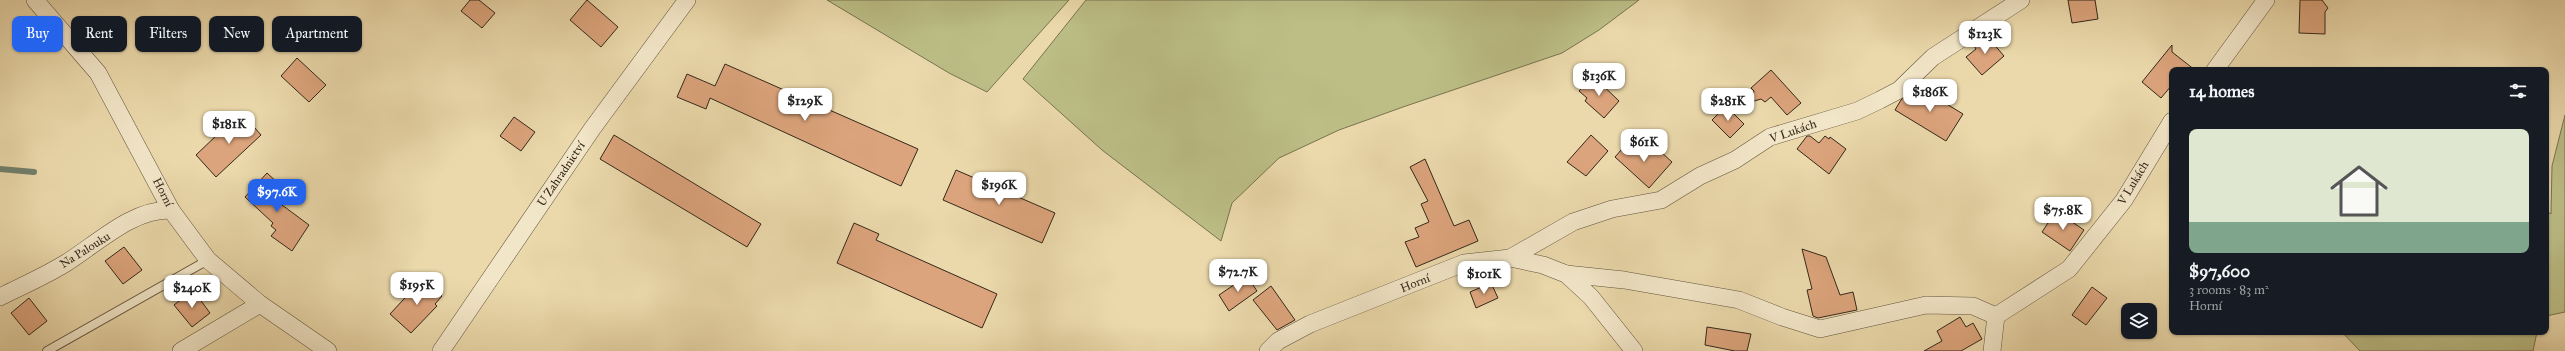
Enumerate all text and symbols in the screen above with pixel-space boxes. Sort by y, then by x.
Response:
chip: Buy [12,16,63,52]
chip: Rent [71,16,127,52]
chip: Filters [135,16,201,52]
chip: New [209,16,264,52]
chip: Apartment [272,16,362,52]
pin: $123K [1957,21,2013,55]
text: $123K [1968,26,2002,42]
pin: $136K [1571,63,1627,97]
text: $136K [1582,68,1616,84]
pin: $186K [1902,79,1958,113]
icon: filters [2507,80,2529,102]
text: 14 homes [2189,81,2254,102]
text: $186K [1912,84,1948,100]
pin: $129K [777,88,833,122]
pin: $281K [1700,88,1756,122]
text: $129K [787,93,823,109]
text: $281K [1710,93,1746,109]
pin: $181K [201,111,257,145]
text: $181K [212,116,246,132]
street label: V Lukách [1767,116,1819,146]
pin: $61K [1620,129,1668,163]
text: $61K [1630,134,1658,150]
street label: U Zahradnictví [534,138,588,209]
icon: home [2323,155,2395,227]
street label: V Lukách [2114,158,2152,208]
pin: $196K [971,172,1027,206]
street label: Horní [150,175,177,209]
text: $196K [981,177,1017,193]
pin: $97.6K [244,179,310,213]
text: $97.6K [257,184,297,200]
pin: $75.8K [2030,197,2096,231]
text: $75.8K [2043,202,2083,218]
street label: Na Palouku [57,229,113,271]
pin: $72.7K [1205,259,1271,293]
pin: $101K [1456,261,1512,295]
text: $97,600 [2189,261,2250,282]
text: $72.7K [1218,264,1258,280]
text: $101K [1467,266,1501,282]
street label: Horní [1398,271,1432,295]
pin: $195K [389,272,445,306]
pin: $240K [164,275,220,309]
text: $195K [399,277,435,293]
text: $240K [173,280,211,296]
text: 3 rooms · 83 m² [2189,282,2269,298]
text: Horní [2189,298,2222,314]
map controls [2121,303,2157,339]
button: layers [2121,303,2157,339]

